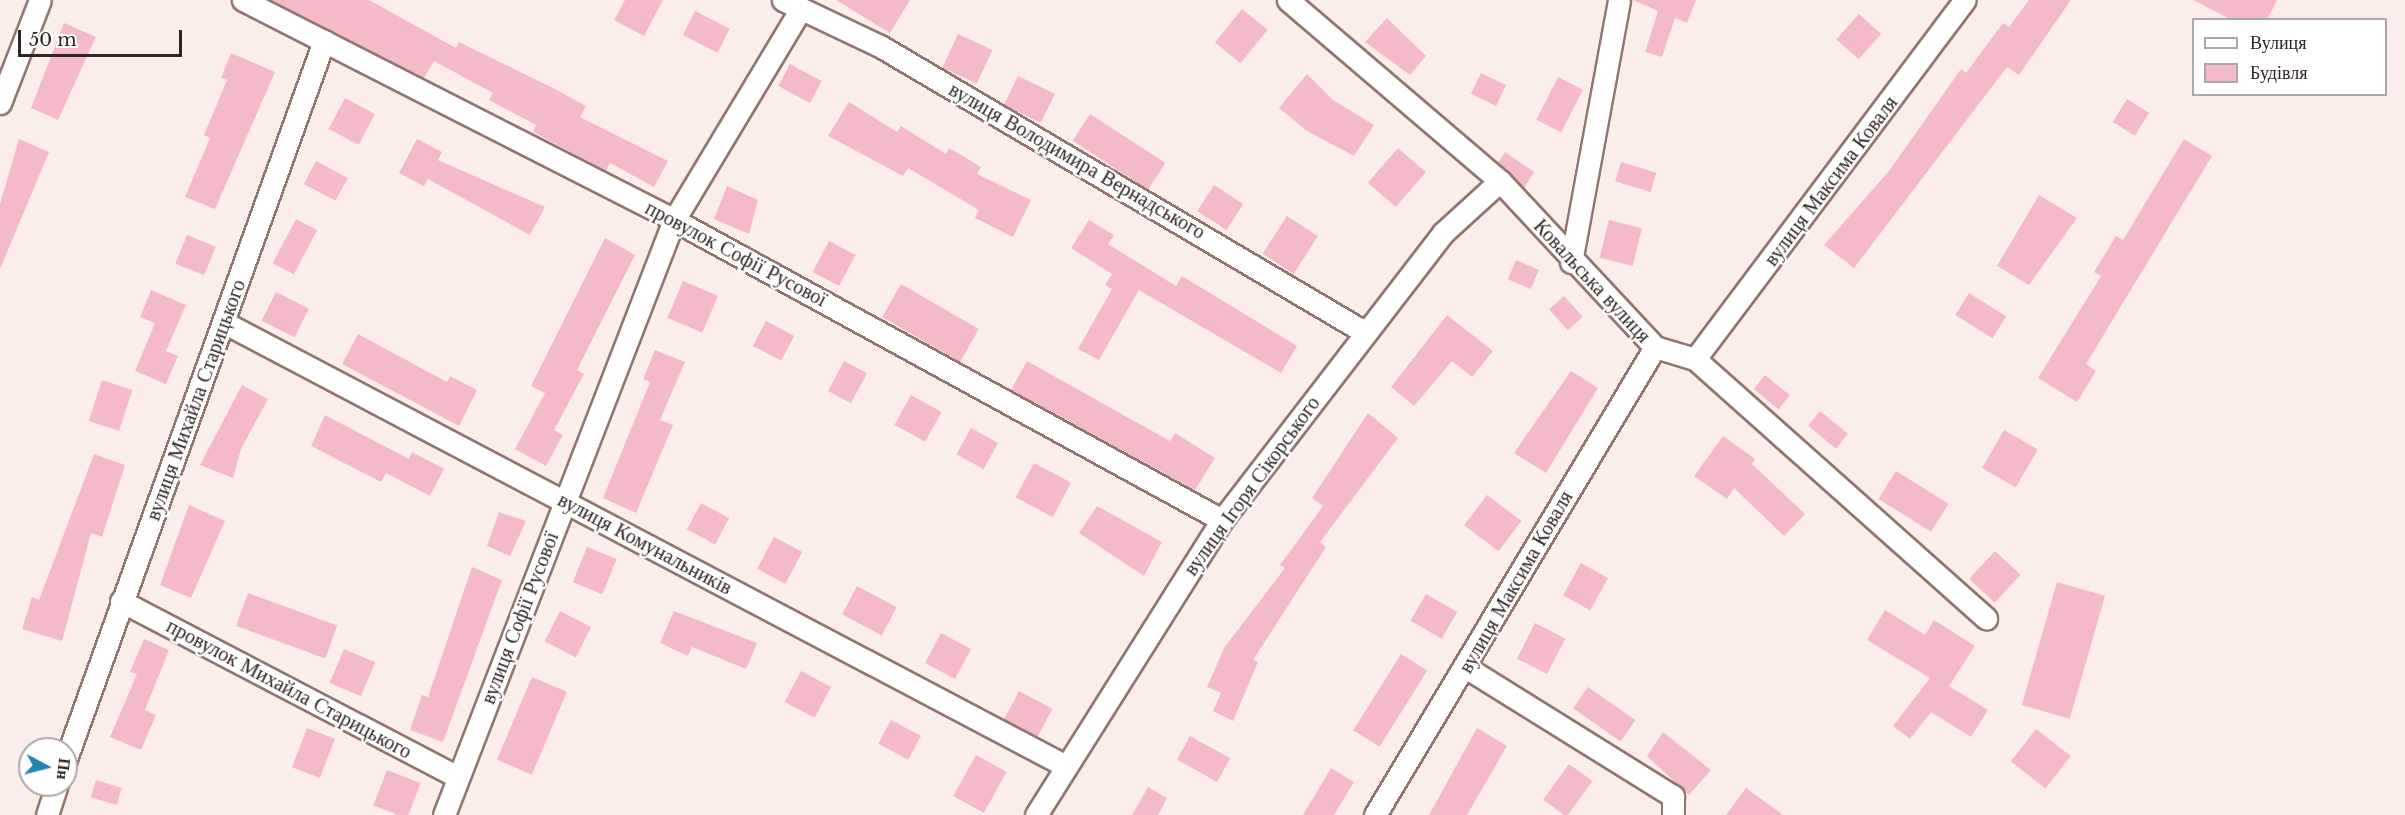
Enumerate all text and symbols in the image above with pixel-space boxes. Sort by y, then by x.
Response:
scale bar [21,18,184,56]
legend [2192,18,2387,96]
text: 50 m [29,29,77,51]
text: Вулиця [2250,32,2307,54]
text: Будівля [2250,62,2307,84]
street label: вулиця Володимира Вернадського [945,78,1209,244]
street label: вулиця Максима Коваля [1759,91,1903,271]
street label: провулок Софії Русової [641,196,831,312]
street label: Ковальська вулиця [1529,214,1655,348]
street label: вулиця Михайла Старицького [141,276,251,524]
street label: вулиця Ігоря Сікорського [1179,392,1325,580]
street label: вулиця Максима Коваля [1454,487,1578,677]
street label: вулиця Комунальників [554,488,736,600]
street label: вулиця Софії Русової [476,529,564,707]
street label: провулок Михайла Старицького [162,614,416,764]
north arrow [18,737,78,797]
text: Пн [53,757,75,781]

